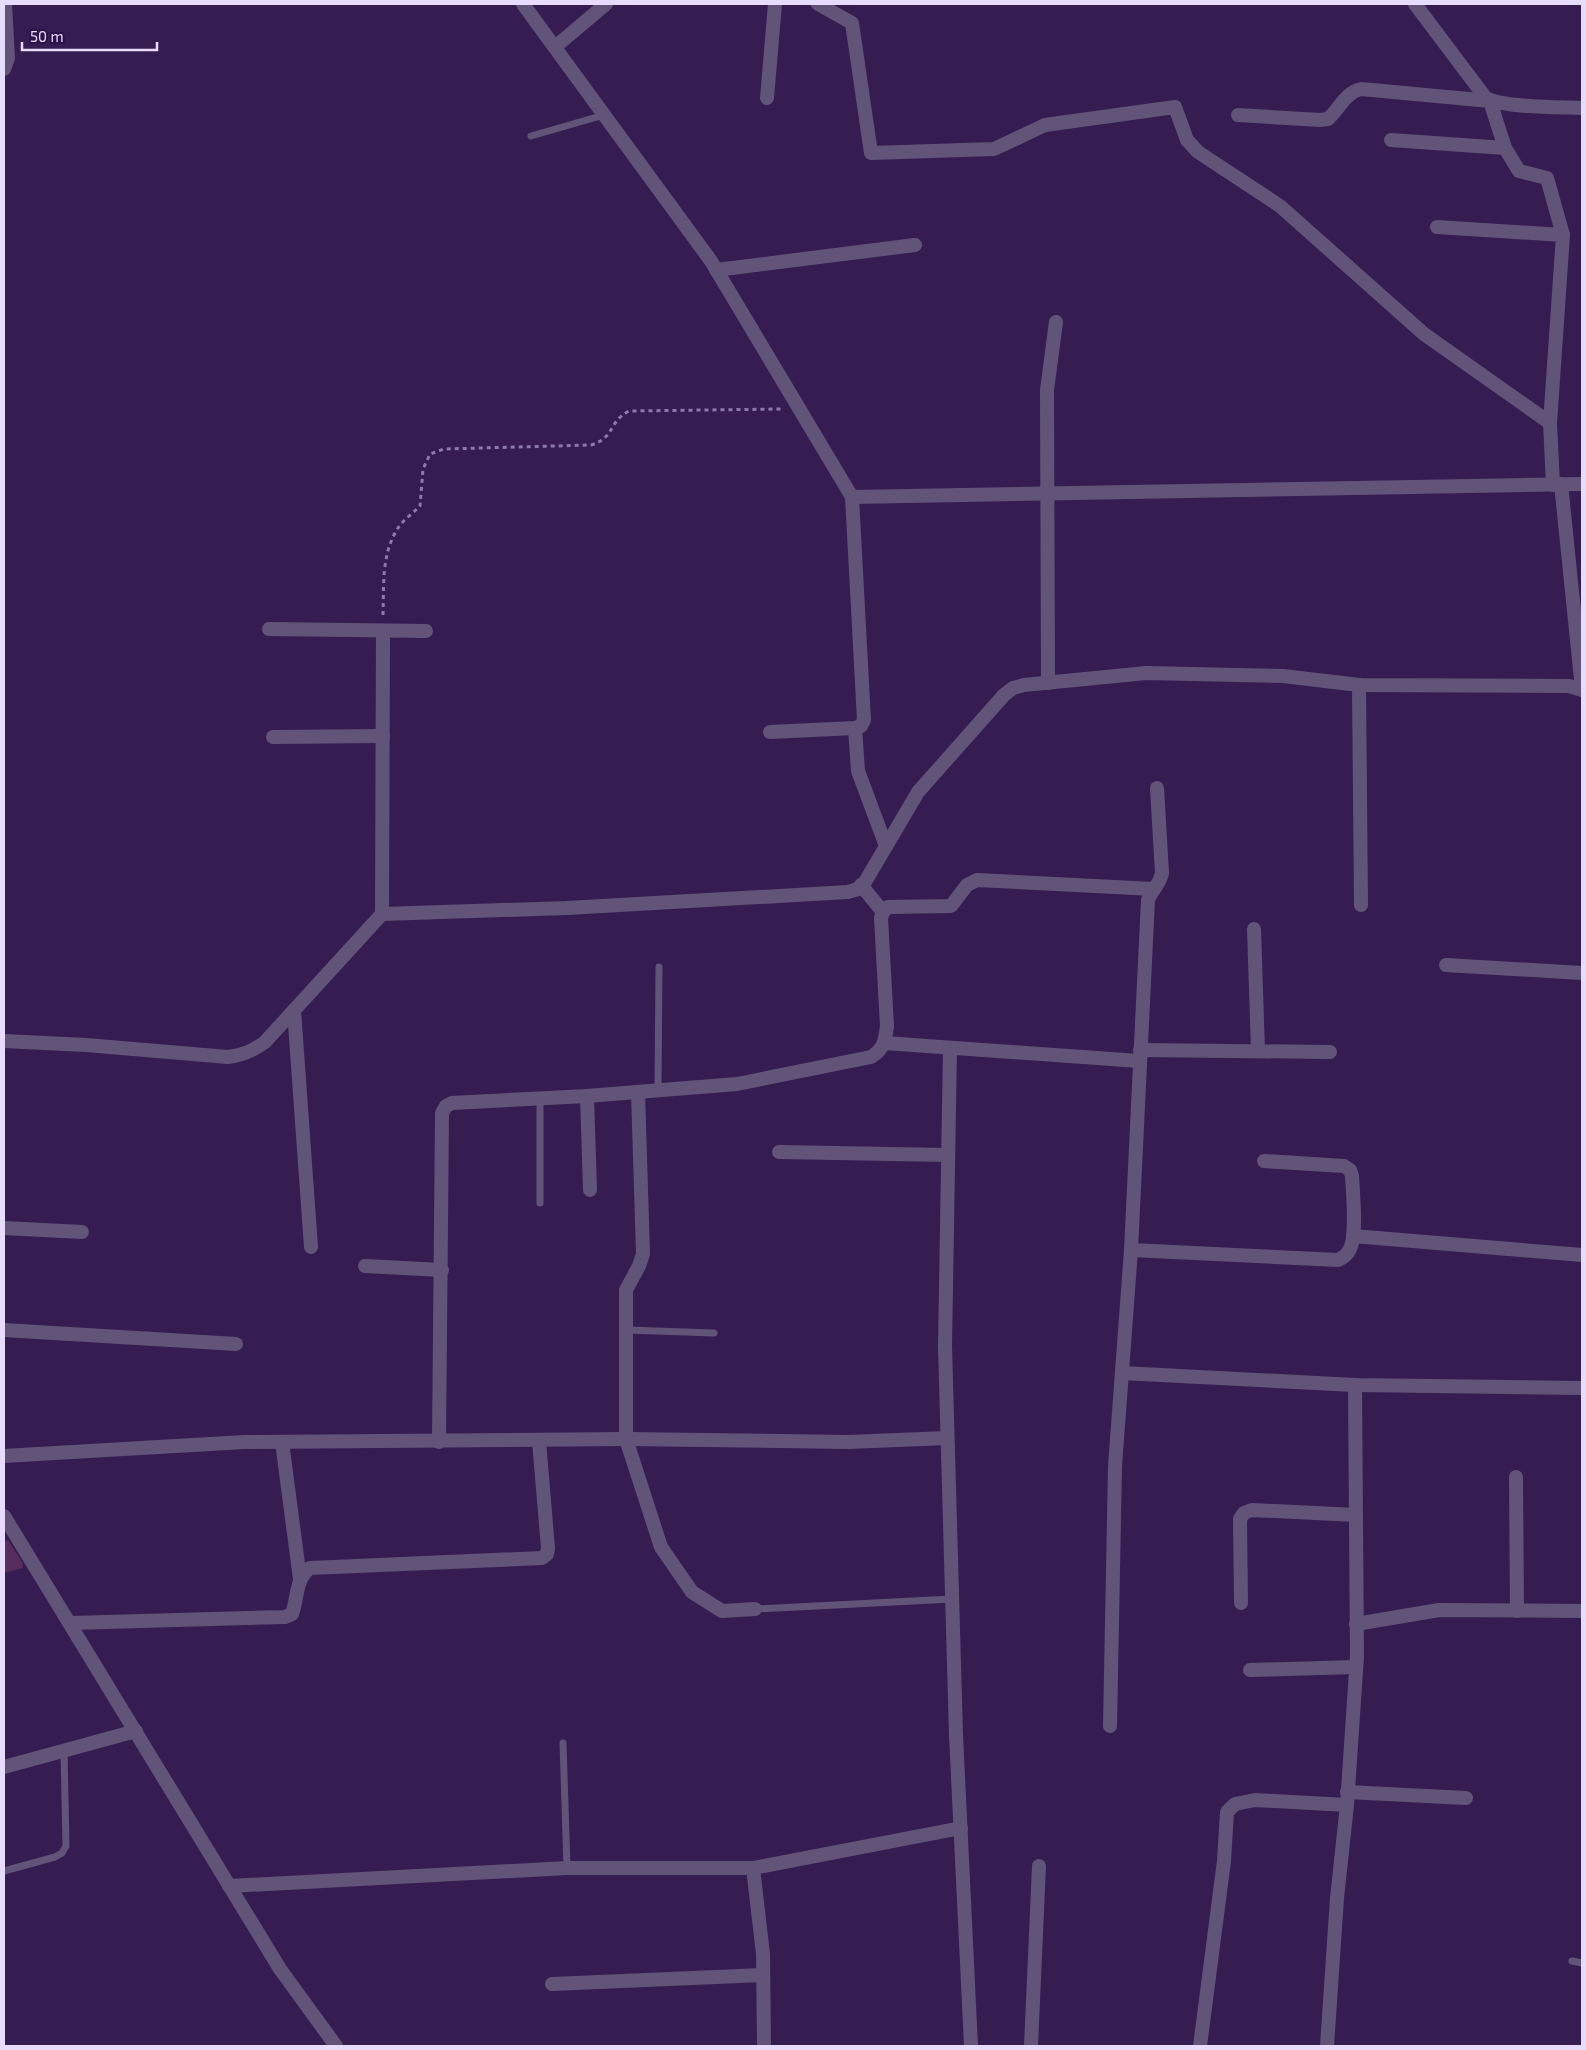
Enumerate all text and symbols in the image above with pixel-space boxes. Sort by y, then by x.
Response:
scale bar [22,20,158,52]
text: 50 m [30,27,64,45]

